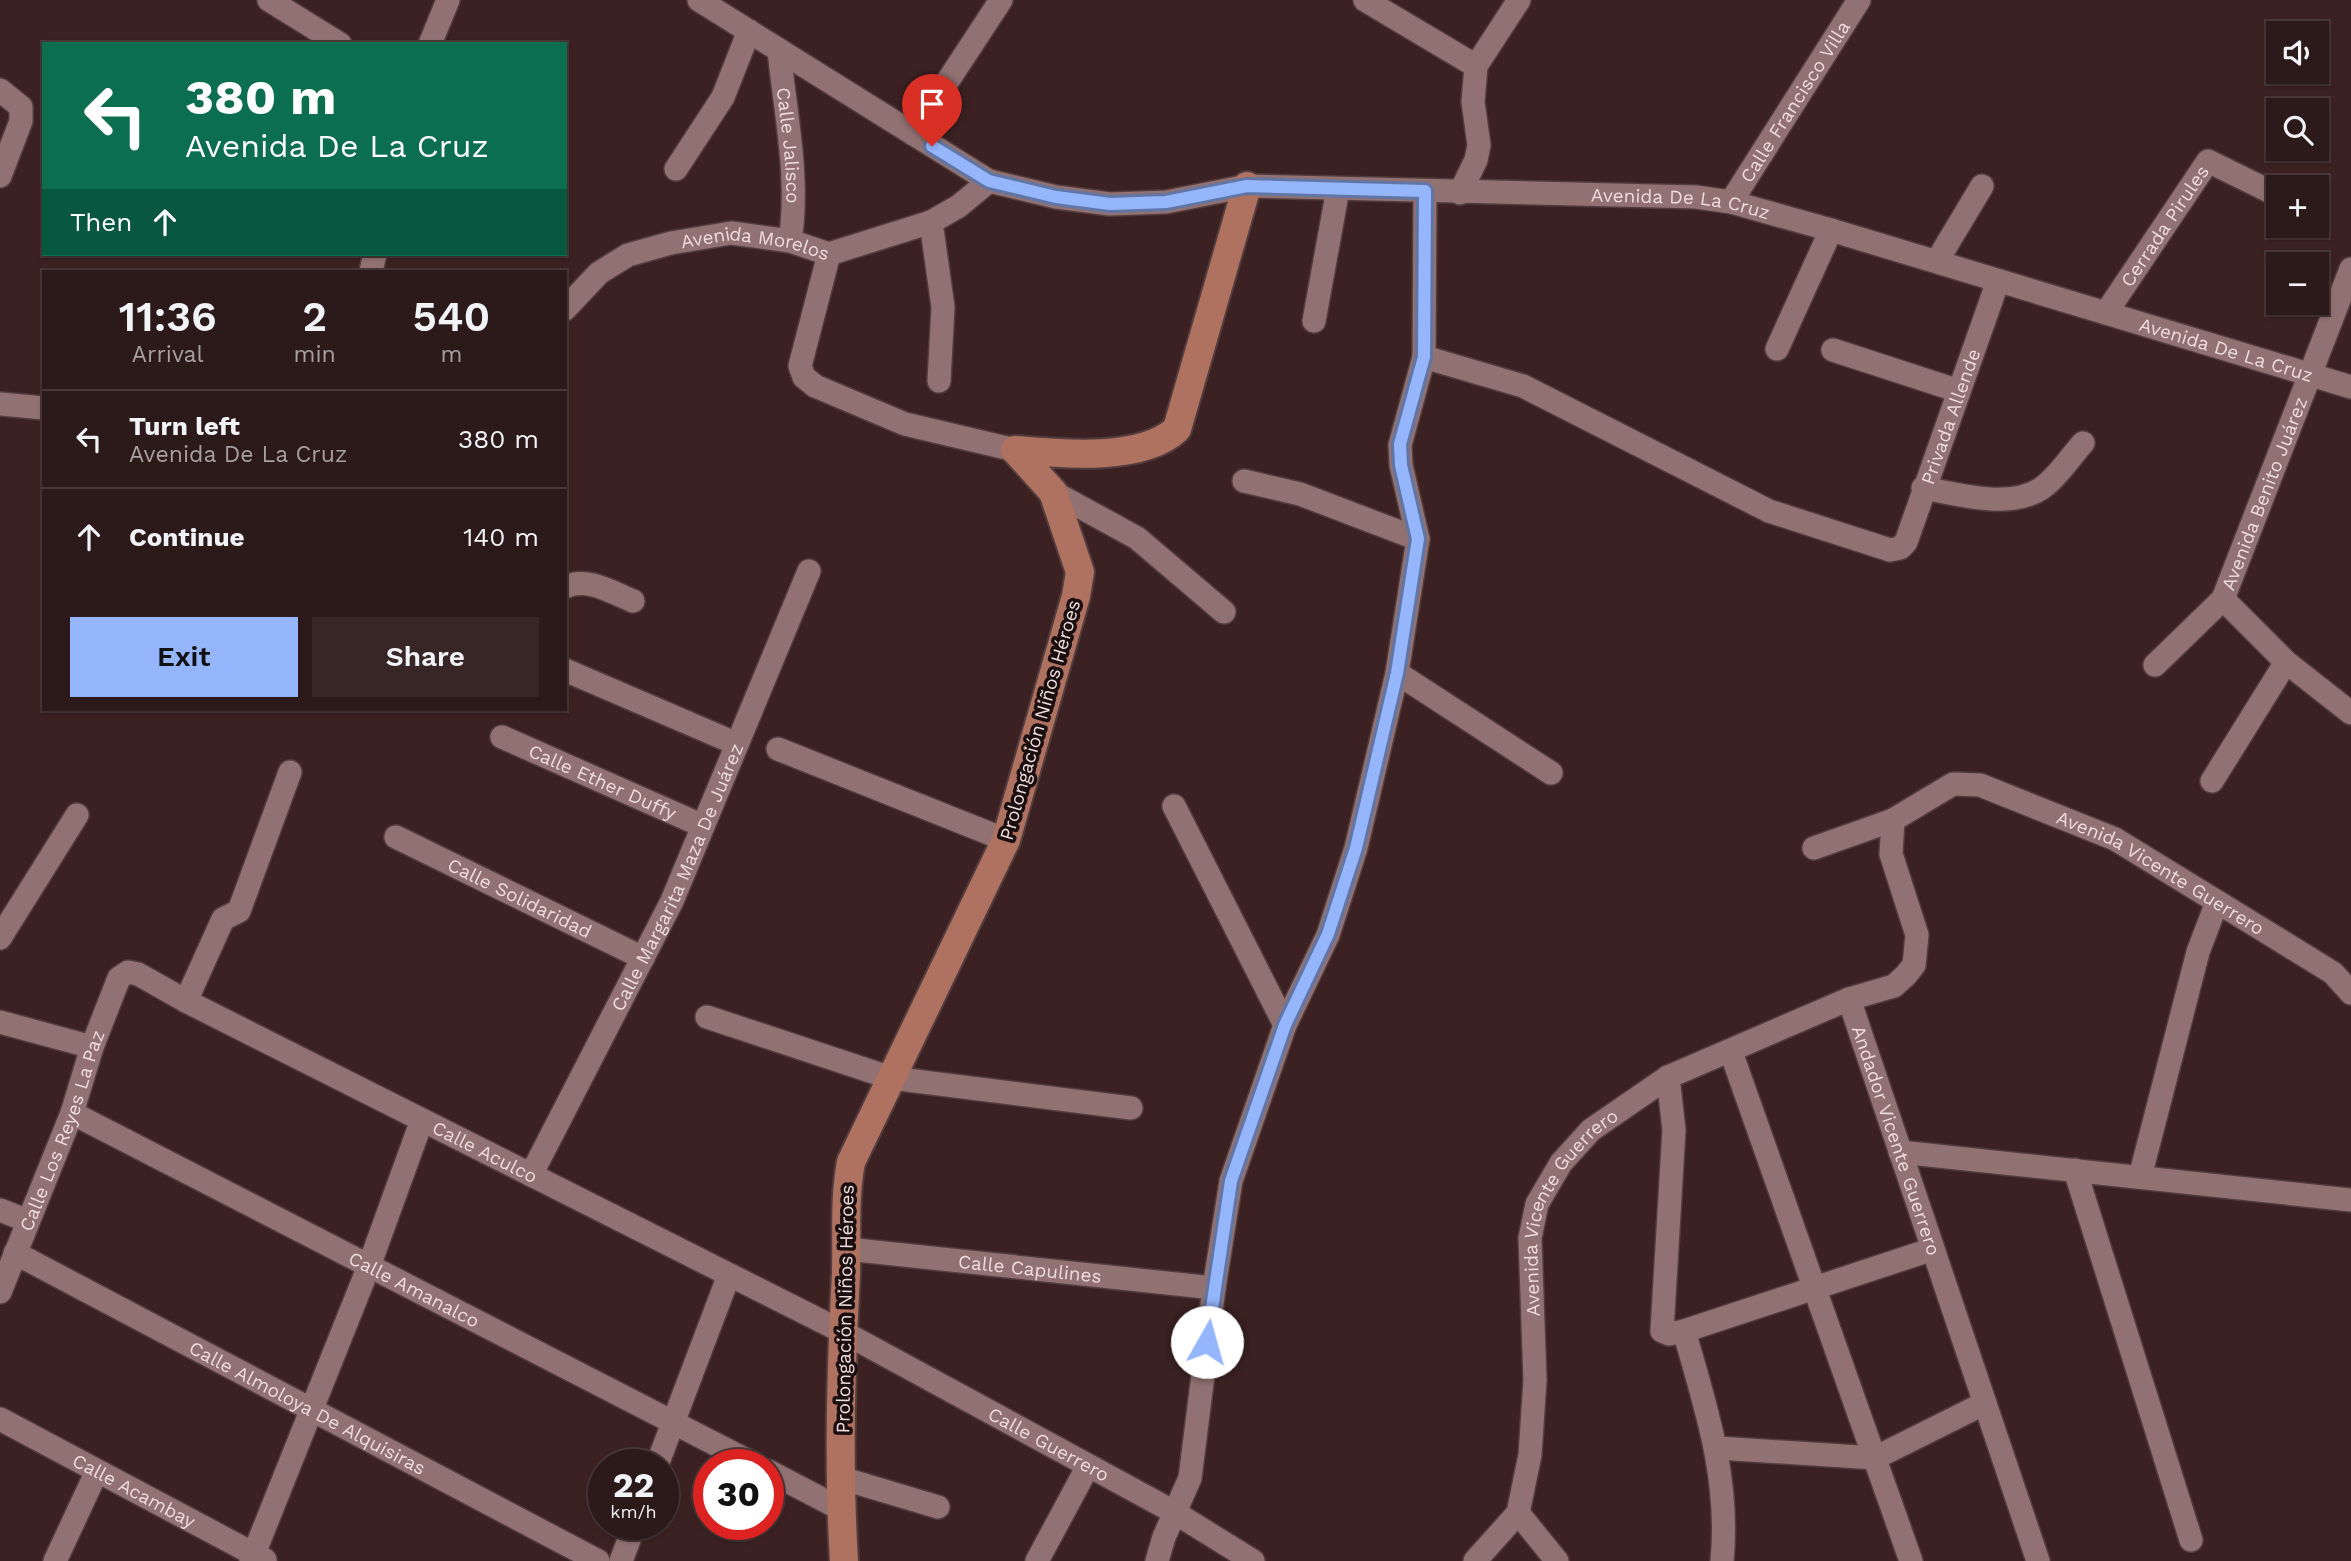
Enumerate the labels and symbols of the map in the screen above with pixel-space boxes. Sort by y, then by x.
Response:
street label: Calle Francisco Villa [1735,16,1855,187]
pin [902,74,962,146]
street label: Calle Jalisco [772,86,805,204]
street label: Cerrada Pirules [2115,161,2214,291]
street label: Avenida De La Cruz [1591,183,1773,224]
street label: Avenida Morelos [679,221,833,265]
street label: Avenida De La Cruz [2137,312,2316,386]
street label: Privada Allende [1916,345,1985,488]
street label: Avenida Benito Juárez [2216,393,2312,593]
street label: Prolongación Niños Héroes [995,597,1085,843]
street label: Calle Ether Duffy [525,739,680,824]
street label: Calle Margarita Maza De Juárez [606,740,748,1015]
street label: Avenida Vicente Guerrero [2053,805,2269,940]
street label: Calle Solidaridad [444,853,596,943]
street label: Andador Vicente Guerrero [1847,1022,1946,1258]
street label: Calle Los Reyes La Paz [14,1027,109,1234]
street label: Avenida Vicente Guerrero [1519,1104,1622,1317]
street label: Calle Aculco [429,1116,542,1188]
street label: Prolongación Niños Héroes [831,1184,859,1434]
street label: Calle Amanalco [345,1246,484,1332]
street label: Calle Capulines [957,1249,1103,1287]
position arrow [1170,1305,1244,1379]
street label: Calle Almoloya De Alquisiras [185,1336,430,1480]
street label: Calle Guerrero [984,1402,1113,1486]
street label: Calle Acambay [69,1448,200,1533]
speed limit sign: 30 [693,1449,784,1540]

